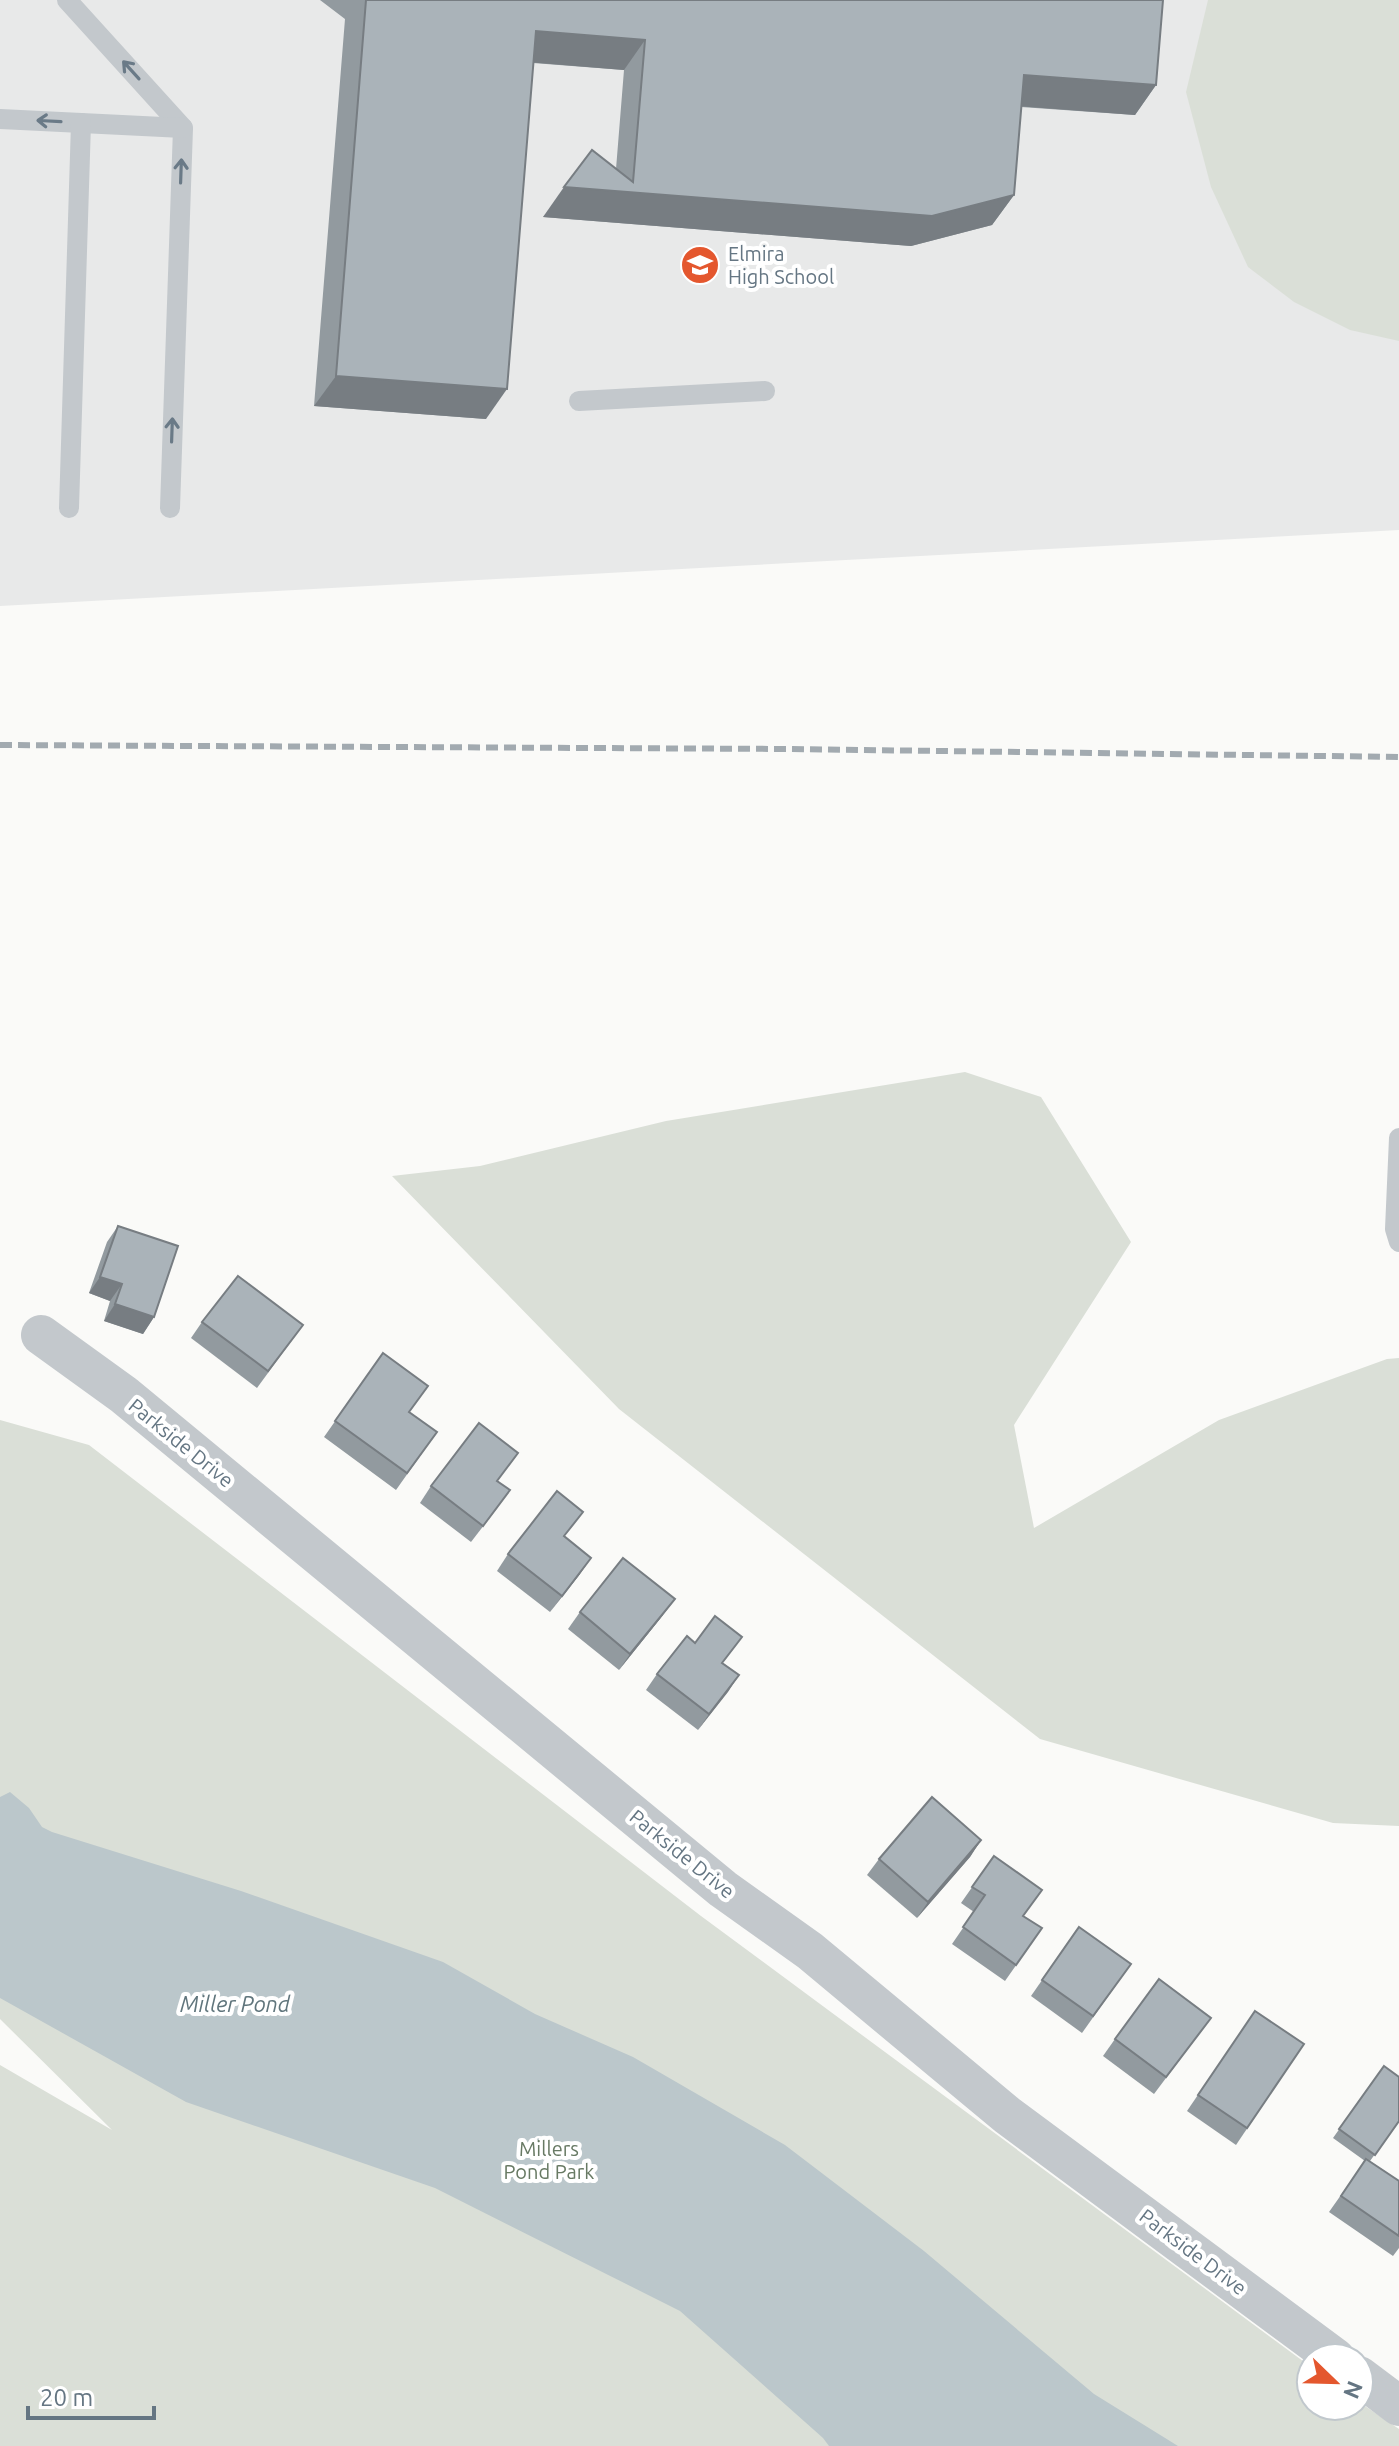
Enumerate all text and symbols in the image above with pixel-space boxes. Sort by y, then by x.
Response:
one-way arrow [122,61,140,81]
one-way arrow [36,114,63,129]
one-way arrow [174,158,189,185]
place label: Elmira High School [728,242,834,288]
school or university icon: Elmira High School [679,244,721,286]
one-way arrow [165,417,180,444]
street label: Parkside Drive [124,1393,238,1492]
street label: Parkside Drive [625,1804,739,1903]
water label: Miller Pond [180,1991,291,2016]
park label: Millers Pond Park [504,2137,594,2183]
street label: Parkside Drive [1135,2204,1251,2299]
north arrow [1295,2342,1375,2422]
scale bar [28,2370,154,2420]
text: N [1339,2378,1369,2402]
text: 20 m [40,2384,93,2411]

